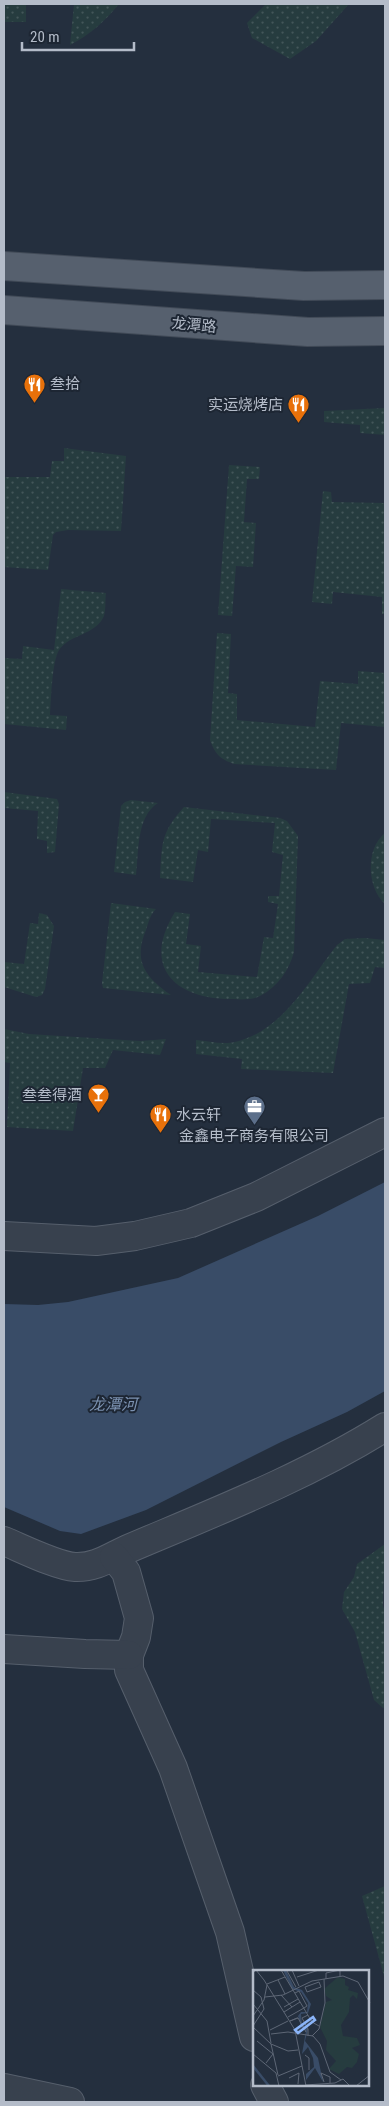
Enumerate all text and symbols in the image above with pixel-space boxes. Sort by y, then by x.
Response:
scale bar [22,20,135,52]
text: 20 m [30,28,60,46]
street label: 龙潭路 [171,314,217,336]
restaurant icon: 叁拾 [22,372,46,403]
place label: 叁拾 [50,375,80,393]
restaurant icon: 实运烧烤店 [287,393,311,424]
place label: 实运烧烤店 [208,396,283,414]
bar icon: 叁叁得酒 [86,1083,110,1114]
place label: 叁叁得酒 [22,1086,82,1104]
office icon: 金鑫电子商务有限公司 [242,1095,266,1126]
restaurant icon: 水云轩 [148,1103,172,1134]
place label: 水云轩 [176,1106,221,1124]
place label: 金鑫电子商务有限公司 [179,1127,329,1145]
water label: 龙潭河 [89,1395,140,1414]
inset map [253,1970,369,2086]

